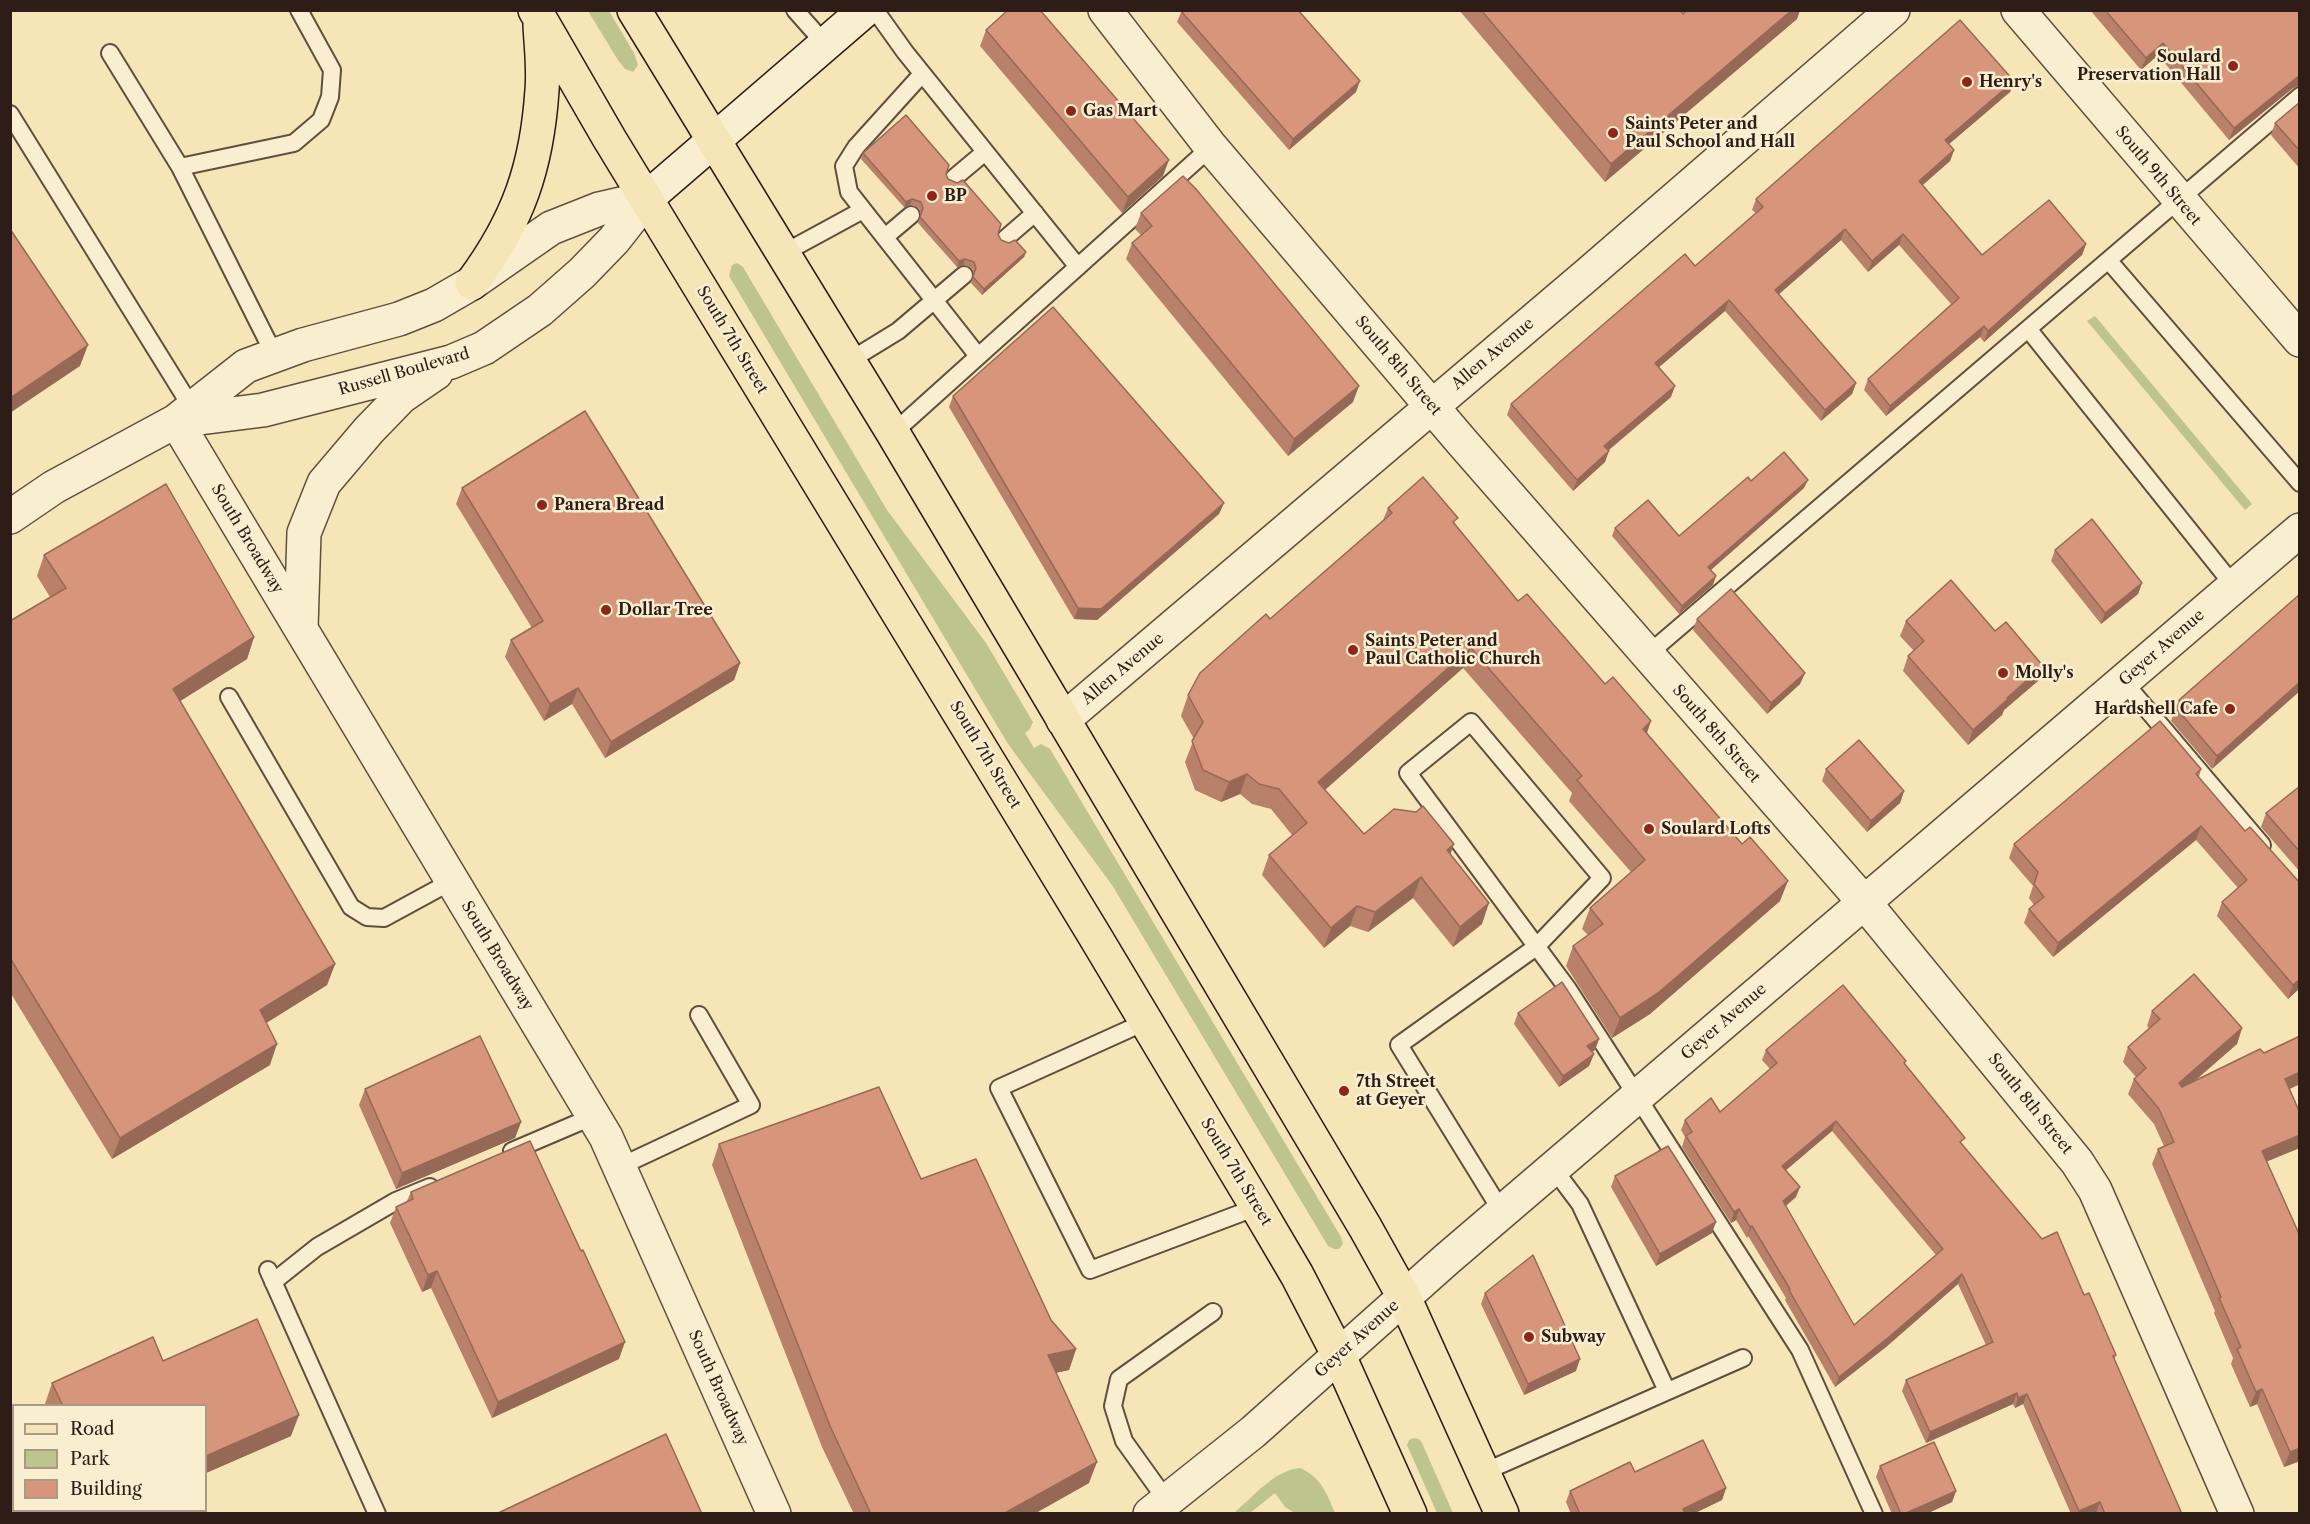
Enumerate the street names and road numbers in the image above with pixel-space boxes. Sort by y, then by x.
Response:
street label: South 9th Street [2111,122,2205,230]
street label: South 7th Street [692,283,772,397]
street label: South 8th Street [1351,312,1445,420]
street label: Allen Avenue [1448,314,1538,394]
street label: Russell Boulevard [336,344,472,400]
street label: South Broadway [207,481,287,597]
street label: Geyer Avenue [2115,606,2209,690]
street label: Allen Avenue [1078,629,1168,709]
street label: South 8th Street [1668,681,1764,787]
street label: South 7th Street [945,698,1025,812]
street label: South Broadway [457,898,537,1014]
street label: Geyer Avenue [1677,980,1771,1064]
street label: South 8th Street [1984,1050,2076,1158]
street label: South 7th Street [1196,1115,1276,1229]
street label: Geyer Avenue [1311,1296,1403,1382]
street label: South Broadway [684,1327,752,1449]

